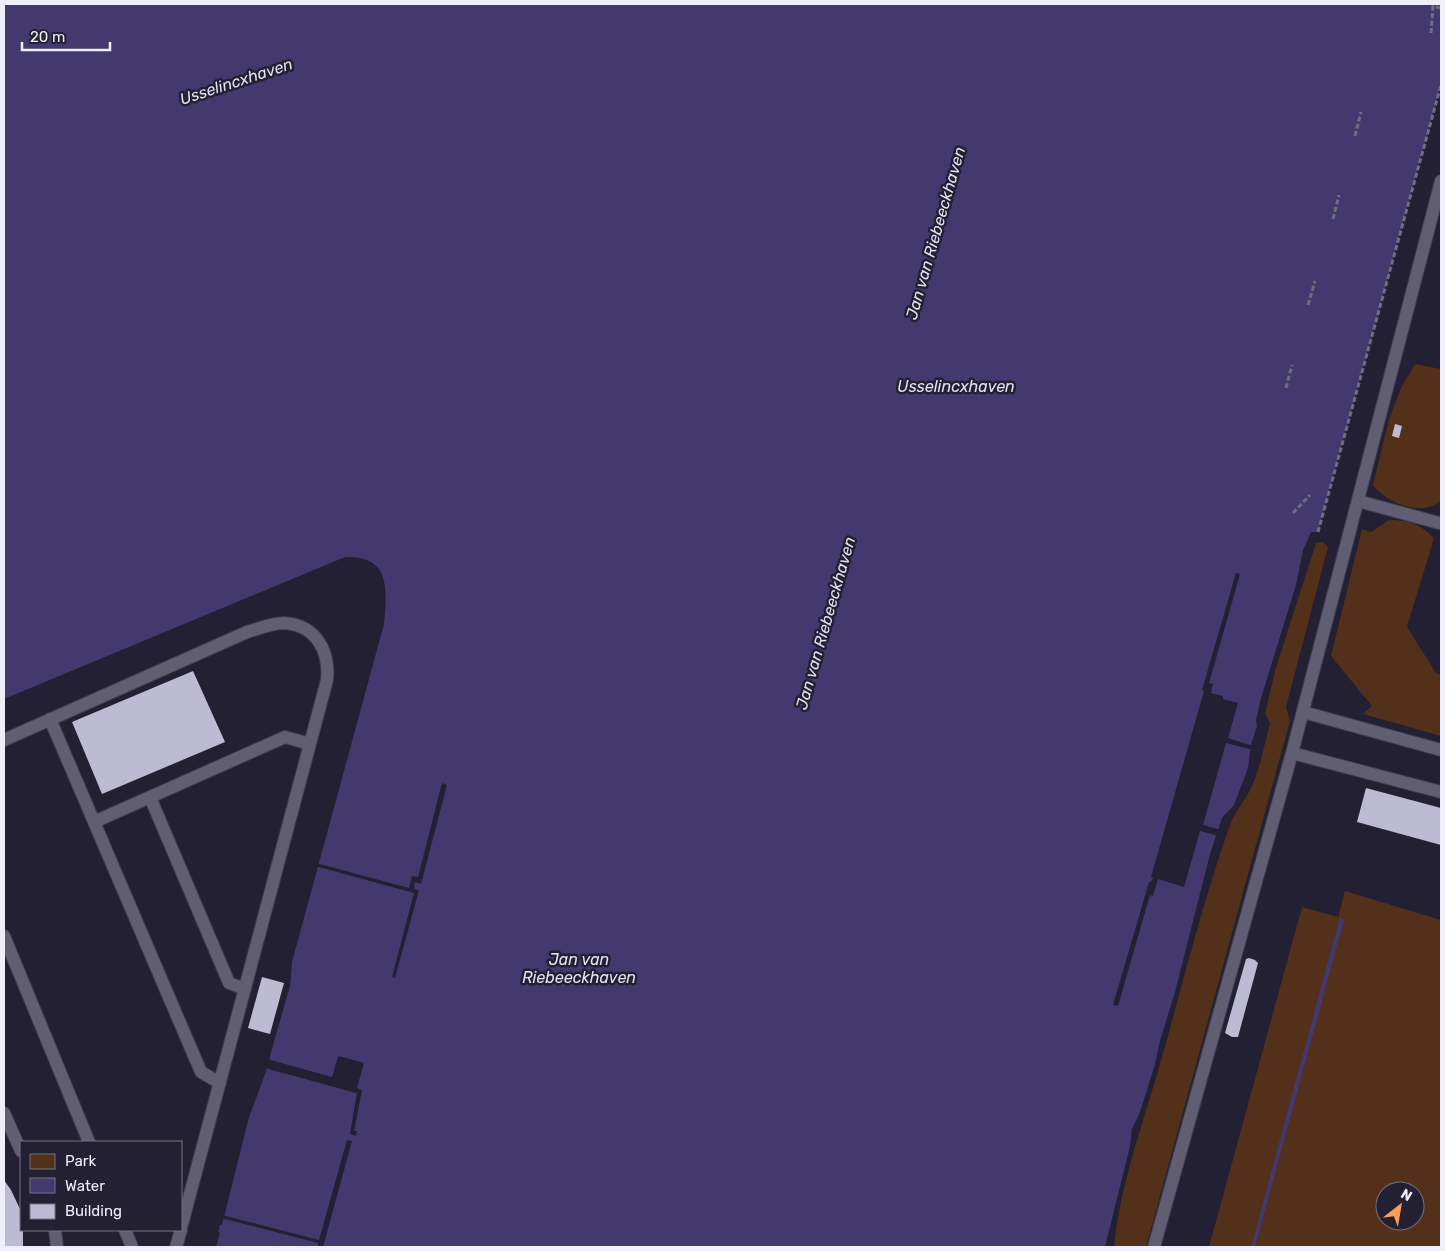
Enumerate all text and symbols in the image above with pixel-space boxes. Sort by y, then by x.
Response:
scale bar [22,20,110,52]
text: 20 m [30,28,65,46]
water label: Usselincxhaven [177,54,295,109]
water label: Jan van Riebeeckhaven [902,145,969,322]
water label: Usselincxhaven [897,377,1015,396]
water label: Jan van Riebeeckhaven [792,535,859,712]
water label: Jan van Riebeeckhaven [522,950,636,987]
legend [20,1141,182,1231]
text: Park [65,1152,96,1170]
text: Water [65,1177,105,1195]
north arrow [1375,1181,1425,1231]
text: N [1398,1185,1415,1205]
text: Building [65,1202,122,1220]

